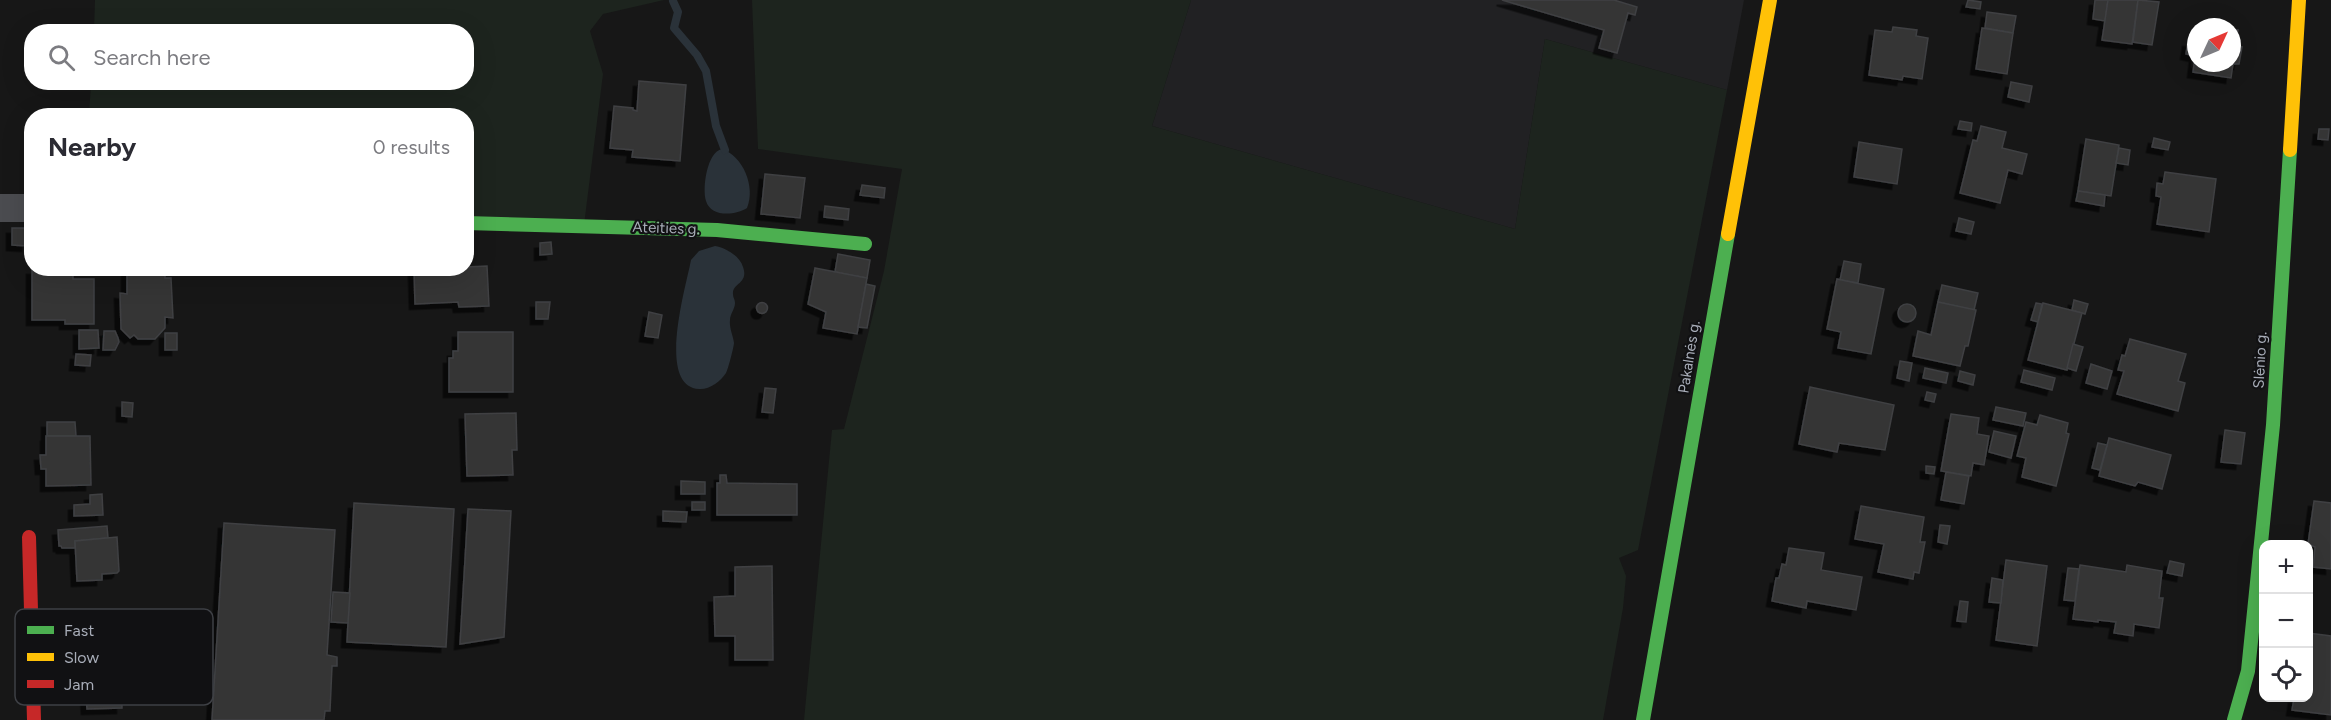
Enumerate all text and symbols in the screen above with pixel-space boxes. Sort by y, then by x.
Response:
north arrow [2187,18,2241,72]
search box [24,24,474,90]
icon: search [45,41,78,74]
text: Search here [93,44,211,71]
text: Nearby [48,131,136,163]
text: 0 results [373,135,450,159]
street label: Ateities g. [632,218,700,238]
street label: Pakalnės g. [1674,319,1704,395]
street label: Slėnio g. [2250,331,2270,389]
map controls [2259,540,2313,702]
button: + [2259,540,2313,594]
button: − [2259,594,2313,648]
legend [15,609,213,705]
text: Fast [64,621,94,640]
text: Slow [64,648,99,667]
button: locate [2259,648,2313,702]
text: Jam [64,675,94,694]

